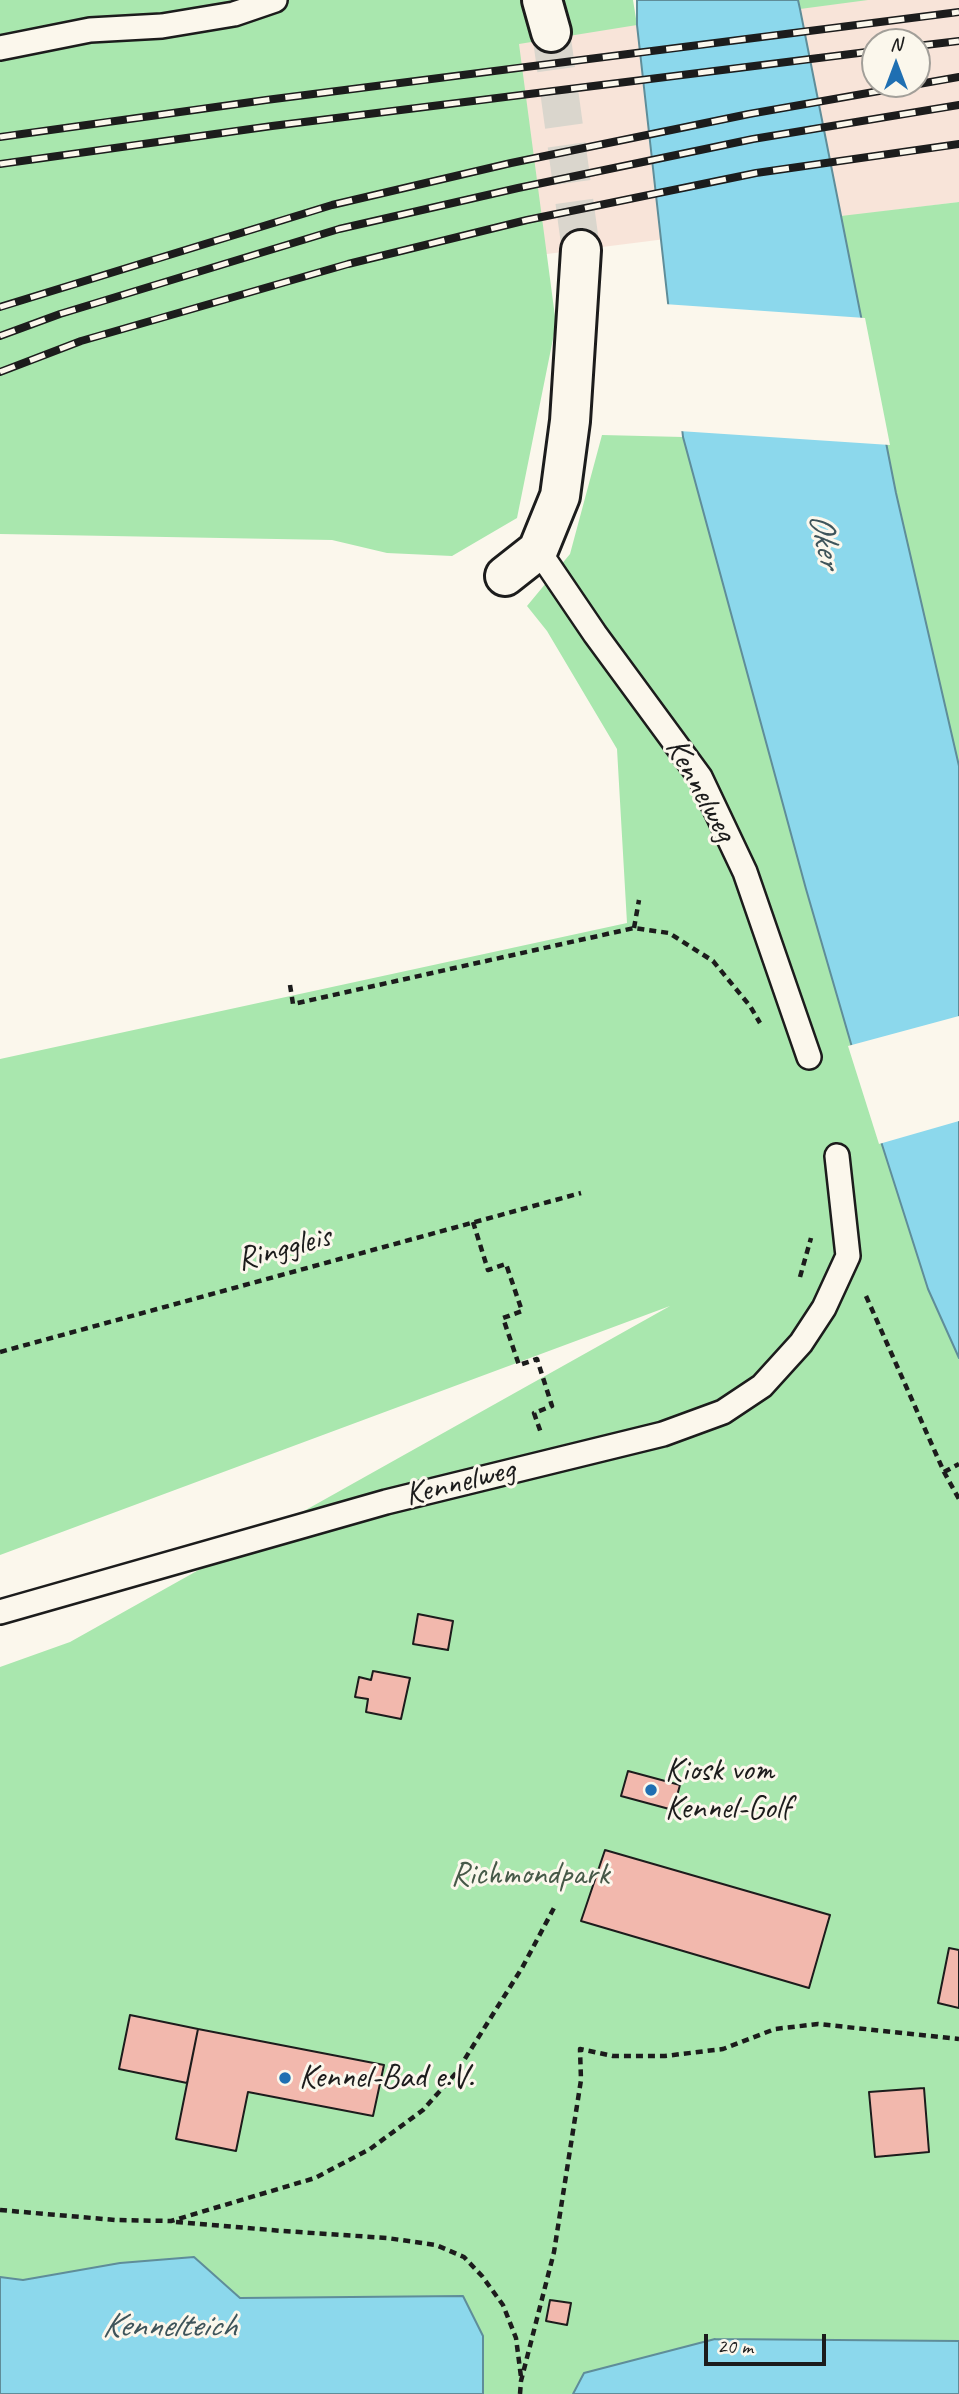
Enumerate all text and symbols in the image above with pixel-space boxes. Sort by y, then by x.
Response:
north arrow [861,28,931,98]
text: N [890,32,902,56]
water label: Oker [798,509,850,571]
street label: Kennelweg [656,732,744,848]
street label: Ringgleis [233,1217,335,1281]
street label: Kennelweg [401,1450,519,1516]
place label: Kiosk vom Kennel-Golf [665,1751,790,1829]
marker: Kiosk vom Kennel-Golf [643,1782,659,1798]
park label: Richmondpark [451,1855,609,1895]
place label: Kennel-Bad e.V. [299,2058,474,2098]
marker: Kennel-Bad e.V. [277,2070,293,2086]
water label: Kennelteich [102,2306,236,2348]
scale bar [707,2320,830,2364]
text: 20 m [717,2333,753,2359]

